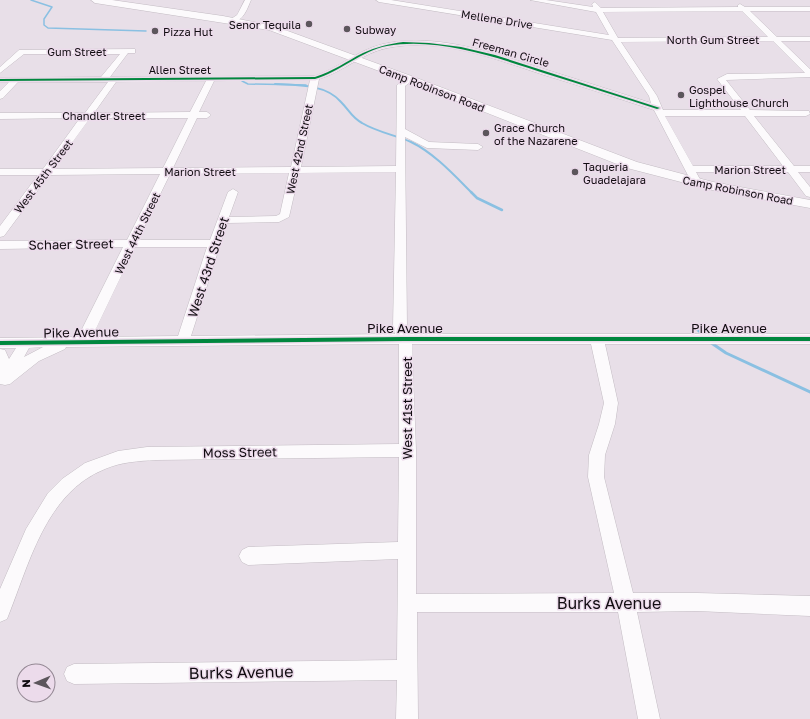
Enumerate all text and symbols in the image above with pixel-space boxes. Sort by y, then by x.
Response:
street label: Mellene Drive [460,7,534,31]
place label: Senor Tequila [229,18,301,31]
marker: Senor Tequila [304,19,314,29]
place label: Subway [355,23,396,36]
marker: Subway [342,24,352,34]
place label: Pizza Hut [163,25,213,38]
marker: Pizza Hut [150,26,160,36]
street label: North Gum Street [667,33,759,46]
street label: Freeman Circle [471,35,551,69]
street label: Gum Street [47,45,107,58]
street label: Camp Robinson Road [377,62,487,114]
street label: Allen Street [149,63,211,76]
place label: Gospel Lighthouse Church [689,83,789,109]
marker: Gospel Lighthouse Church [676,90,686,100]
street label: West 42nd Street [283,103,315,195]
street label: Chandler Street [62,109,146,122]
place label: Grace Church of the Nazarene [494,121,578,147]
marker: Grace Church of the Nazarene [481,128,491,138]
street label: West 45th Street [11,137,75,215]
place label: Taqueria Guadelajara [583,160,646,186]
street label: Marion Street [714,163,786,176]
street label: Marion Street [164,165,236,178]
marker: Taqueria Guadelajara [570,167,580,177]
street label: Camp Robinson Road [682,173,794,207]
street label: West 44th Street [112,190,162,276]
street label: West 43rd Street [184,215,232,319]
street label: Schaer Street [28,235,114,253]
street label: Pike Avenue [367,320,443,336]
street label: Pike Avenue [691,320,767,336]
street label: Pike Avenue [43,323,119,341]
street label: West 41st Street [399,357,415,459]
street label: Moss Street [203,443,277,461]
street label: Burks Avenue [557,593,661,613]
street label: Burks Avenue [189,661,293,683]
north arrow [16,663,56,703]
text: N [19,679,32,688]

